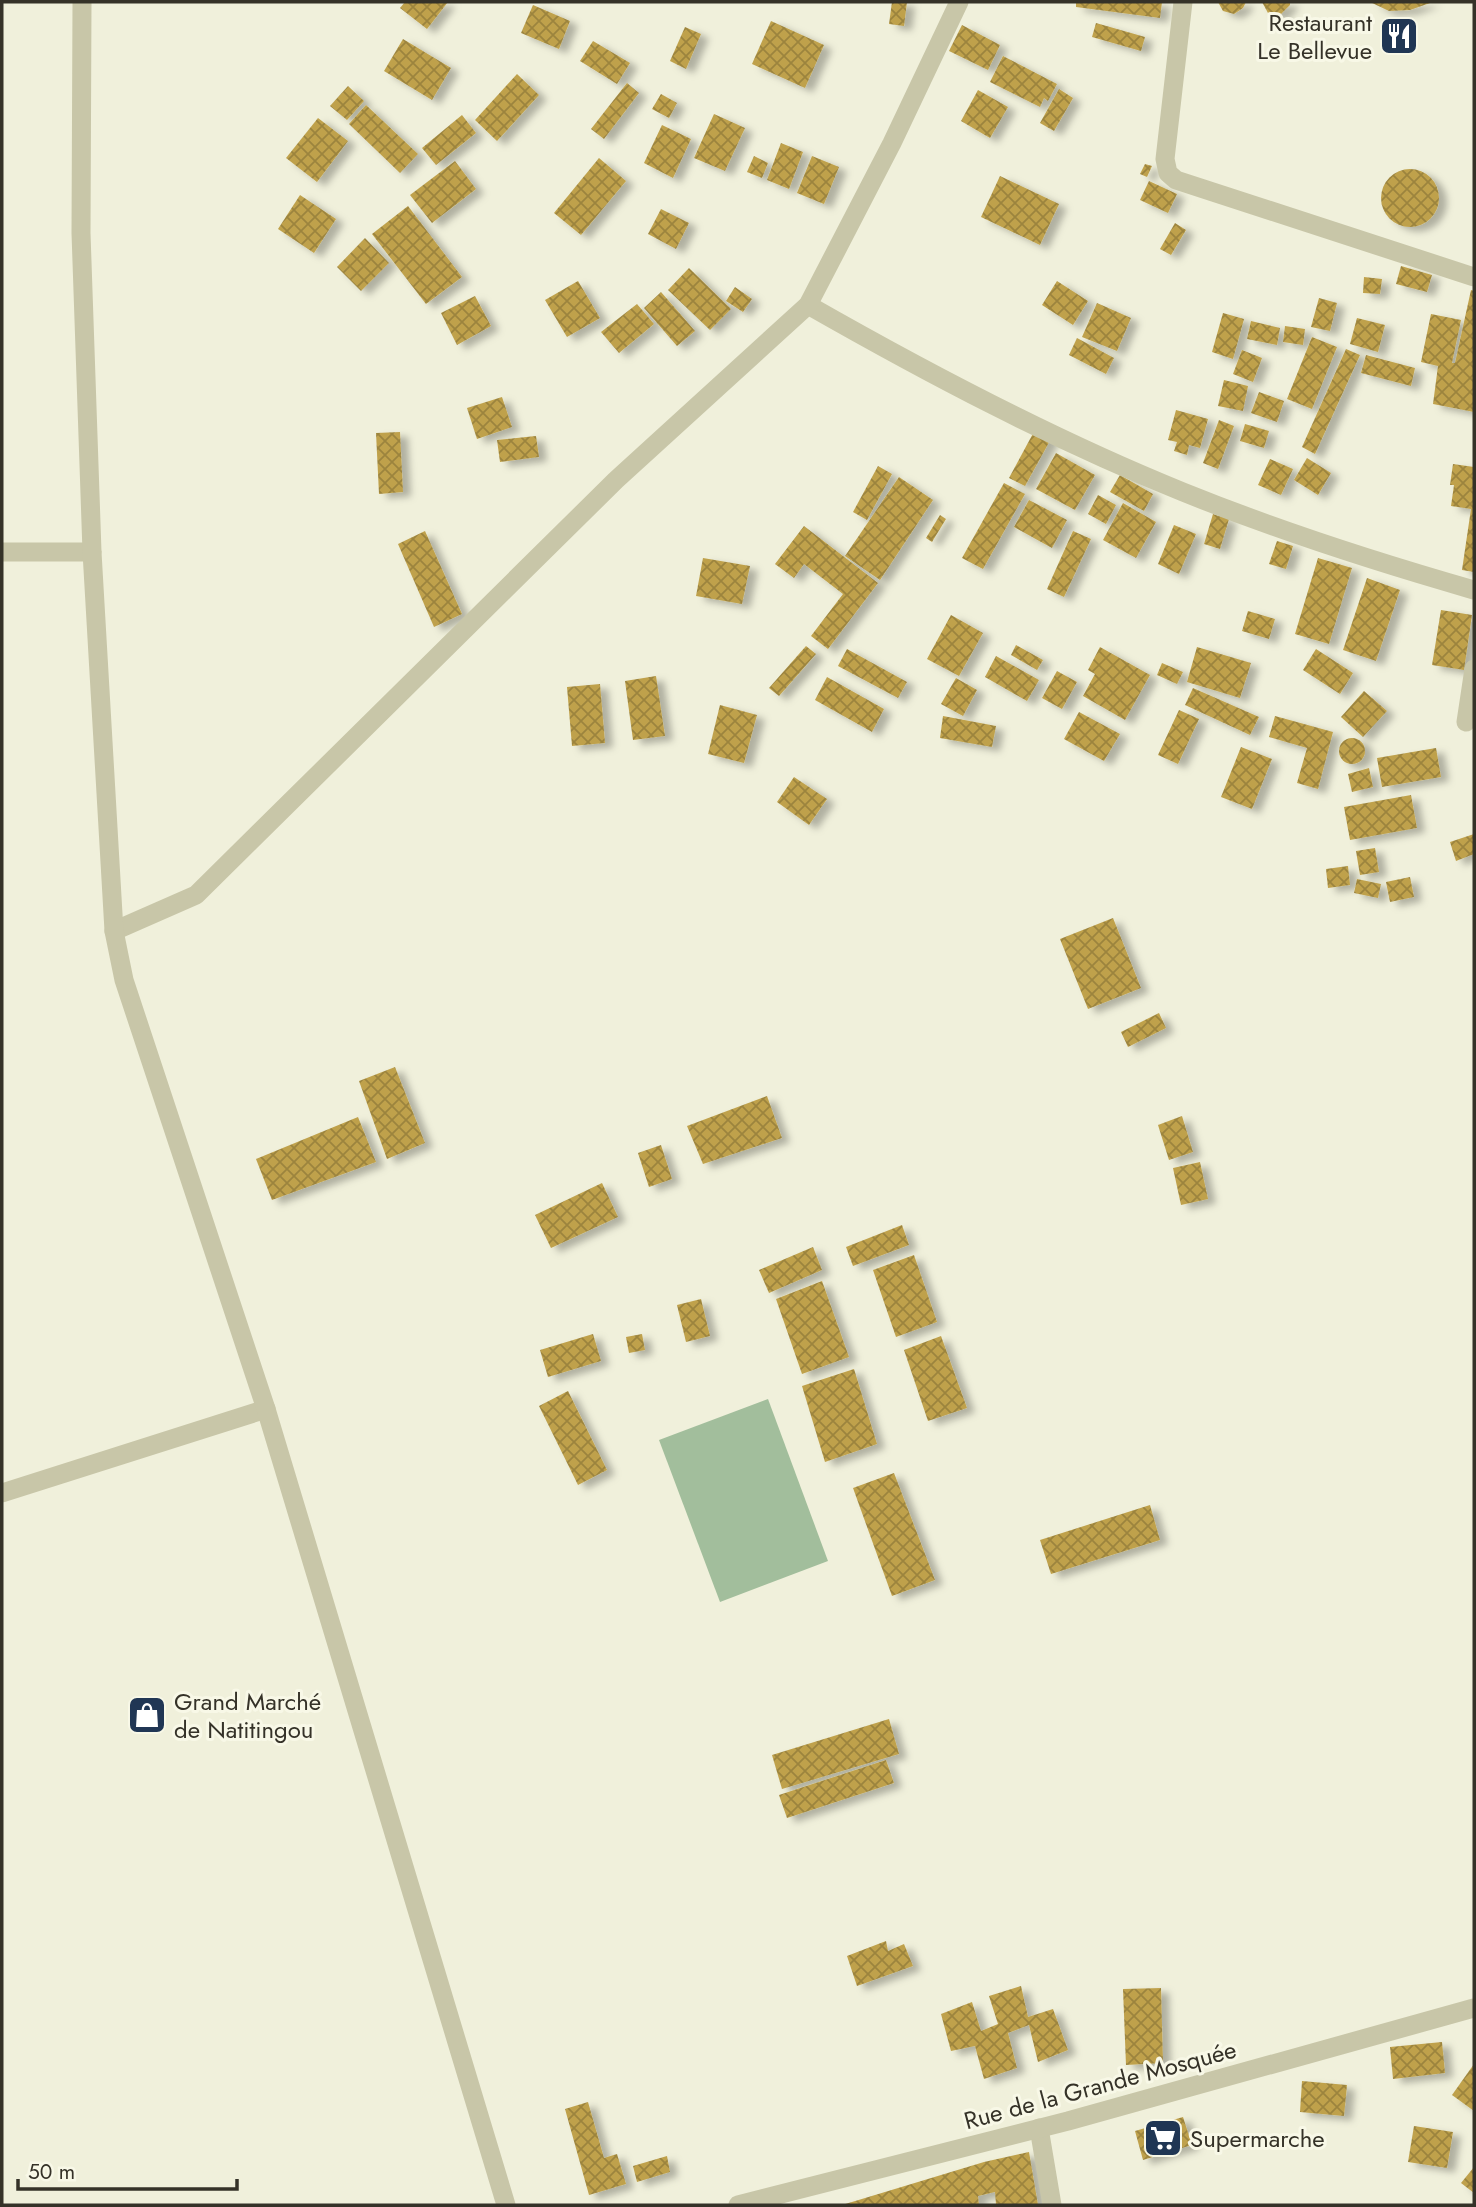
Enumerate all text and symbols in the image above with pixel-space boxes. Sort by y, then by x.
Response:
place label: Restaurant Le Bellevue [1257,5,1372,68]
restaurant icon: Restaurant Le Bellevue [1378,15,1420,57]
place label: Grand Marché de Natitingou [174,1684,321,1747]
shop icon: Grand Marché de Natitingou [126,1694,168,1736]
street label: Rue de la Grande Mosquée [960,2032,1240,2138]
supermarket icon: Supermarche [1142,2117,1184,2159]
place label: Supermarche [1190,2121,1325,2156]
scale bar [18,2148,236,2192]
text: 50 m [28,2157,75,2187]

